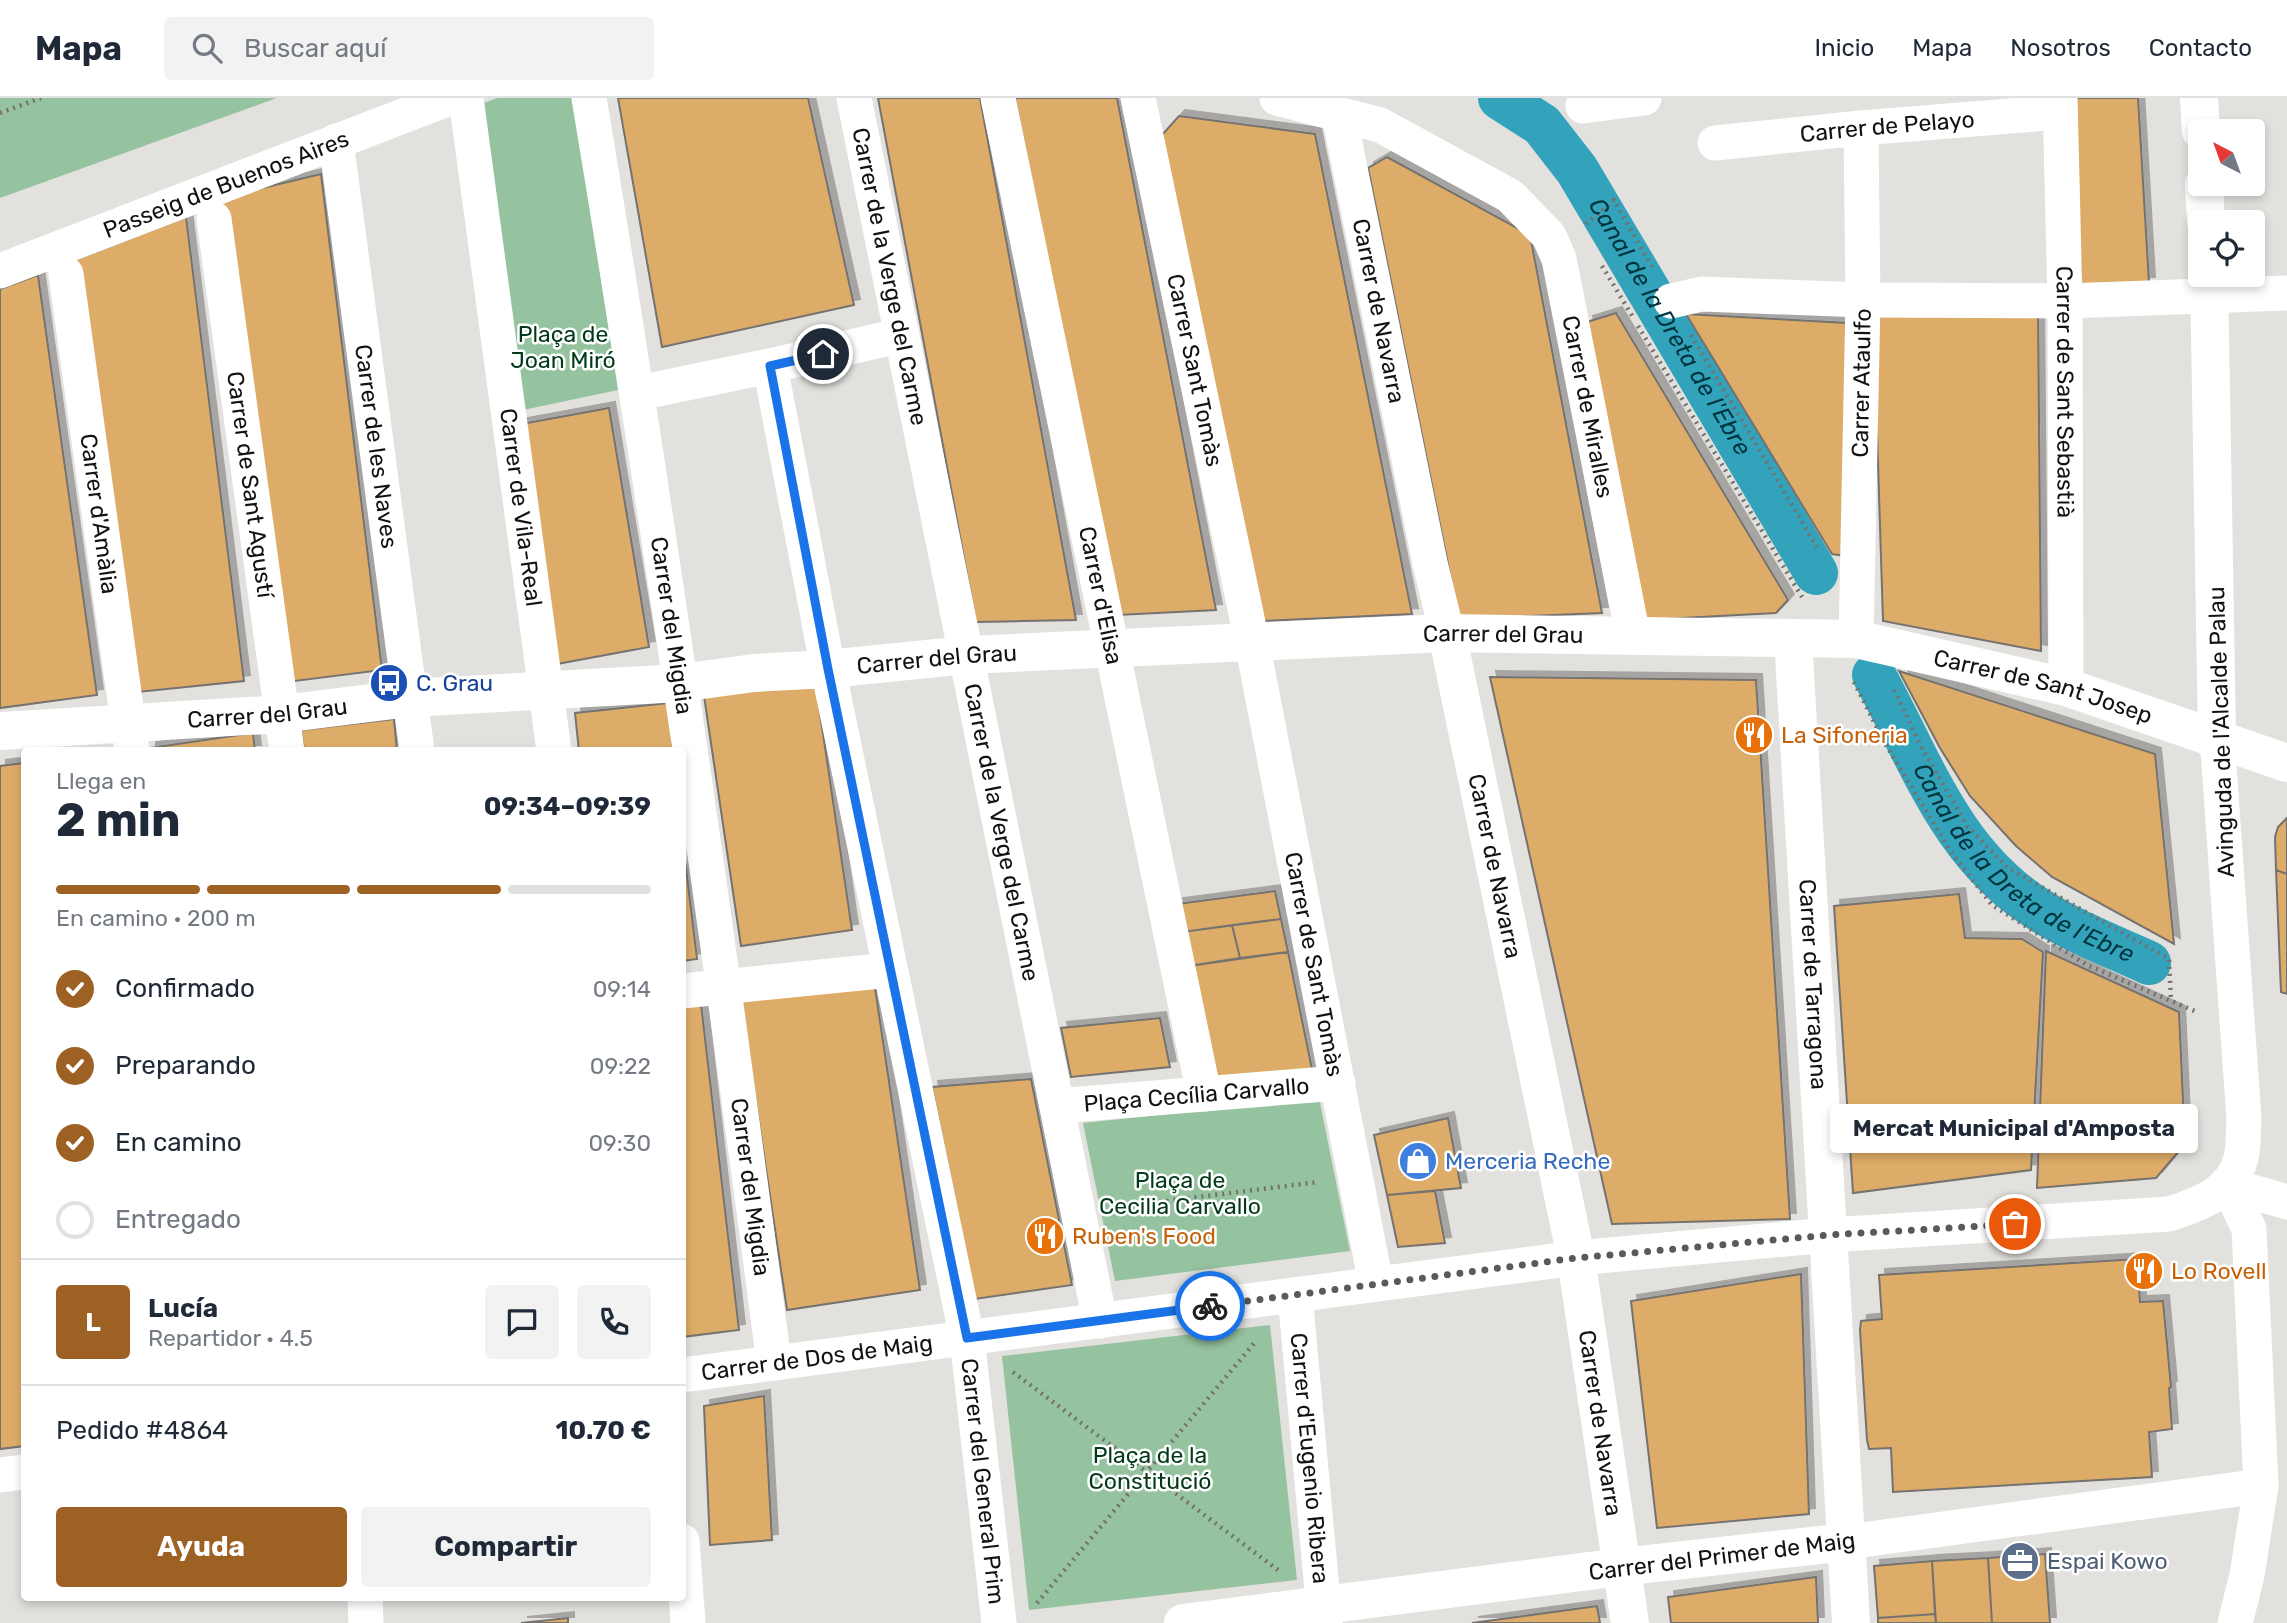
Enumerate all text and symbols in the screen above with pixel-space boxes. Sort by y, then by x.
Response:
search box [164,17,654,80]
text: Mapa [35,29,122,68]
icon: search [188,29,226,67]
text: Buscar aquí [244,33,387,64]
text: Inicio [1815,34,1874,62]
text: Mapa [1912,34,1972,62]
text: Nosotros [2010,34,2111,62]
text: Contacto [2149,34,2252,62]
street label: Carrer de Pelayo [1798,105,1976,148]
north arrow [2188,119,2264,196]
map controls [2188,119,2265,287]
street label: Passeig de Buenos Aires [99,124,353,244]
street label: Carrer de la Verge del Carme [846,125,933,428]
water label: Canal de la Dreta de l'Ebre [1583,193,1757,460]
button: locate [2188,210,2265,287]
street label: Carrer de Navarra [1347,216,1411,406]
street label: Carrer de Sant Sebastià [2050,265,2080,518]
street label: Carrer Sant Tomàs [1161,271,1229,469]
street label: Carrer Ataulfo [1846,308,1877,458]
street label: Carrer de Miralles [1556,313,1620,500]
park label: Plaça de Joan Miró [510,320,616,374]
pin [793,324,853,384]
icon: home [804,335,842,373]
street label: Carrer de les Naves [349,343,404,550]
street label: Carrer de Sant Agustí [221,370,280,601]
street label: Carrer de Vila-Real [494,407,548,608]
street label: Carrer d'Amàlia [74,432,124,596]
street label: Carrer d'Elisa [1073,524,1129,667]
street label: Carrer del Migdia [645,535,699,716]
street label: Avinguda de l'Alcalde Palau [2202,586,2240,878]
street label: Carrer del Grau [1422,619,1584,649]
street label: Carrer del Grau [855,639,1018,680]
street label: Carrer de Sant Josep [1931,643,2156,730]
bus stop icon: C. Grau [368,662,410,704]
place label: C. Grau [416,669,493,697]
street label: Carrer de la Verge del Carme [958,681,1045,984]
street label: Carrer del Grau [186,692,349,734]
restaurant icon: La Sifoneria [1733,714,1775,756]
place label: La Sifoneria [1781,721,1908,749]
water label: Canal de la Dreta de l'Ebre [1907,758,2138,968]
text: Llega en [56,767,146,795]
street label: Carrer de Navarra [1462,771,1528,961]
text: 09:34–09:39 [484,791,651,822]
text: 2 min [56,793,181,848]
street label: Carrer de Sant Tomàs [1279,849,1350,1079]
street label: Carrer de Tarragona [1793,878,1834,1091]
text: En camino · 200 m [56,904,256,932]
icon: check [56,970,94,1008]
text: Confirmado [115,973,255,1004]
text: 09:14 [593,975,651,1003]
icon: check [56,1047,94,1085]
text: Preparando [115,1050,256,1081]
text: 09:22 [590,1052,651,1080]
street label: Plaça Cecília Carvallo [1083,1071,1310,1118]
street label: Carrer del Migdia [725,1096,776,1278]
callout: Mercat Municipal d'Amposta [1831,1105,2199,1154]
text: Mercat Municipal d'Amposta [1853,1114,2175,1142]
icon: check [56,1124,94,1162]
text: En camino [115,1127,242,1158]
text: 09:30 [588,1129,651,1157]
shop icon: Merceria Reche [1397,1140,1439,1182]
place label: Merceria Reche [1445,1147,1610,1175]
park label: Plaça de Cecilia Carvallo [1099,1166,1261,1220]
pin [1985,1194,2045,1254]
text: Entregado [115,1204,241,1235]
icon: bag [1996,1205,2034,1243]
restaurant icon: Ruben's Food [1024,1215,1066,1257]
place label: Ruben's Food [1072,1222,1216,1250]
restaurant icon: Lo Rovell [2123,1250,2165,1292]
place label: Lo Rovell [2171,1257,2267,1285]
courier [1175,1271,1245,1341]
button: chat [485,1285,559,1359]
button: phone [577,1285,651,1359]
icon: bike [1191,1287,1229,1325]
text: Lucía [148,1293,218,1324]
text: L [85,1307,101,1338]
text: Repartidor · 4.5 [148,1324,313,1352]
street label: Carrer de Dos de Maig [699,1328,934,1386]
street label: Carrer de Navarra [1573,1328,1628,1518]
street label: Carrer d'Eugenio Ribera [1285,1332,1335,1585]
street label: Carrer del General Prim [955,1357,1011,1606]
text: Pedido #4864 [56,1415,228,1446]
text: 10.70 € [555,1415,651,1446]
park label: Plaça de la Constitució [1088,1441,1212,1495]
button: Ayuda [56,1507,347,1587]
button: Compartir [361,1507,651,1587]
street label: Carrer del Primer de Maig [1587,1526,1857,1586]
office icon: Espai Kowo [1999,1540,2041,1582]
place label: Espai Kowo [2047,1547,2168,1575]

